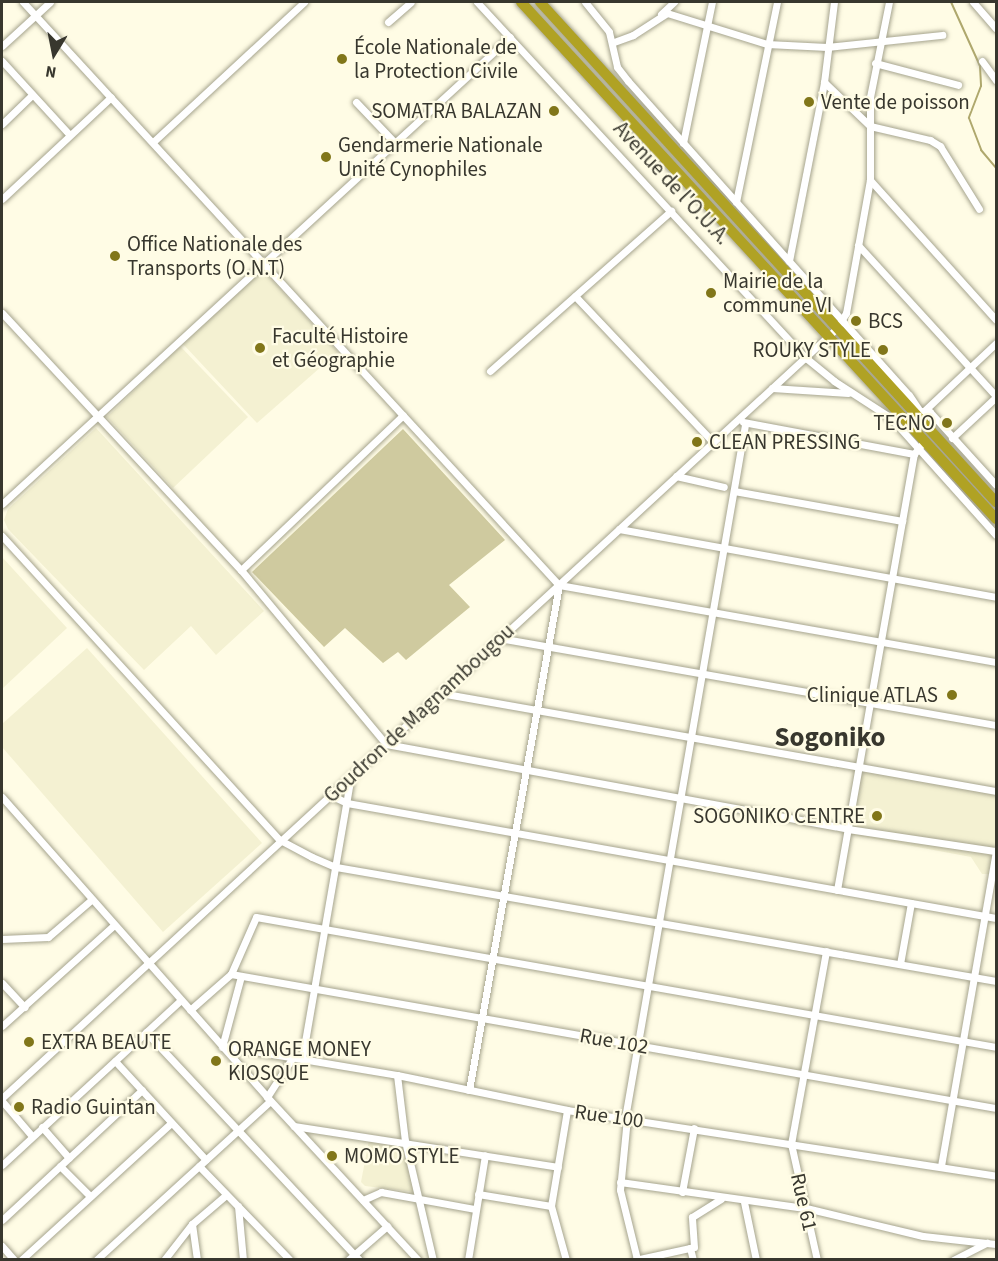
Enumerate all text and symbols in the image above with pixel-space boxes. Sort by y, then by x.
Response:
north arrow [24,24,84,84]
place label: École Nationale de la Protection Civile [354,34,518,84]
marker: École Nationale de la Protection Civile [335,52,349,66]
text: N [44,60,58,83]
place label: Vente de poisson [821,89,970,115]
marker: Vente de poisson [802,95,816,109]
place label: SOMATRA BALAZAN [371,98,542,124]
marker: SOMATRA BALAZAN [547,104,561,118]
street label: Avenue de l'O.U.A. [608,116,736,250]
place label: Gendarmerie Nationale Unité Cynophiles [338,132,543,182]
marker: Gendarmerie Nationale Unité Cynophiles [319,150,333,164]
place label: Office Nationale des Transports (O.N.T) [127,231,302,281]
marker: Office Nationale des Transports (O.N.T) [108,249,122,263]
place label: Mairie de la commune VI [723,268,832,318]
marker: Mairie de la commune VI [704,286,718,300]
place label: BCS [868,308,903,334]
marker: BCS [849,314,863,328]
place label: Faculté Histoire et Géographie [272,323,408,373]
place label: ROUKY STYLE [753,337,871,363]
marker: Faculté Histoire et Géographie [253,341,267,355]
marker: ROUKY STYLE [876,343,890,357]
place label: TECNO [873,410,935,436]
marker: TECNO [940,416,954,430]
place label: CLEAN PRESSING [709,429,861,455]
marker: CLEAN PRESSING [690,435,704,449]
street label: Goudron de Magnambougou [319,618,519,808]
place label: Clinique ATLAS [807,682,938,708]
marker: Clinique ATLAS [943,686,961,704]
district label: Sogoniko [775,722,885,754]
place label: SOGONIKO CENTRE [693,803,865,829]
marker: SOGONIKO CENTRE [870,809,884,823]
street label: Rue 102 [578,1023,650,1059]
place label: EXTRA BEAUTE [41,1029,172,1055]
marker: EXTRA BEAUTE [22,1035,36,1049]
place label: ORANGE MONEY KIOSQUE [228,1036,371,1086]
marker: ORANGE MONEY KIOSQUE [209,1054,223,1068]
place label: Radio Guintan [31,1094,156,1120]
street label: Rue 100 [573,1099,645,1133]
marker: Radio Guintan [12,1100,26,1114]
place label: MOMO STYLE [344,1143,460,1169]
marker: MOMO STYLE [325,1149,339,1163]
street label: Rue 61 [785,1170,823,1234]

